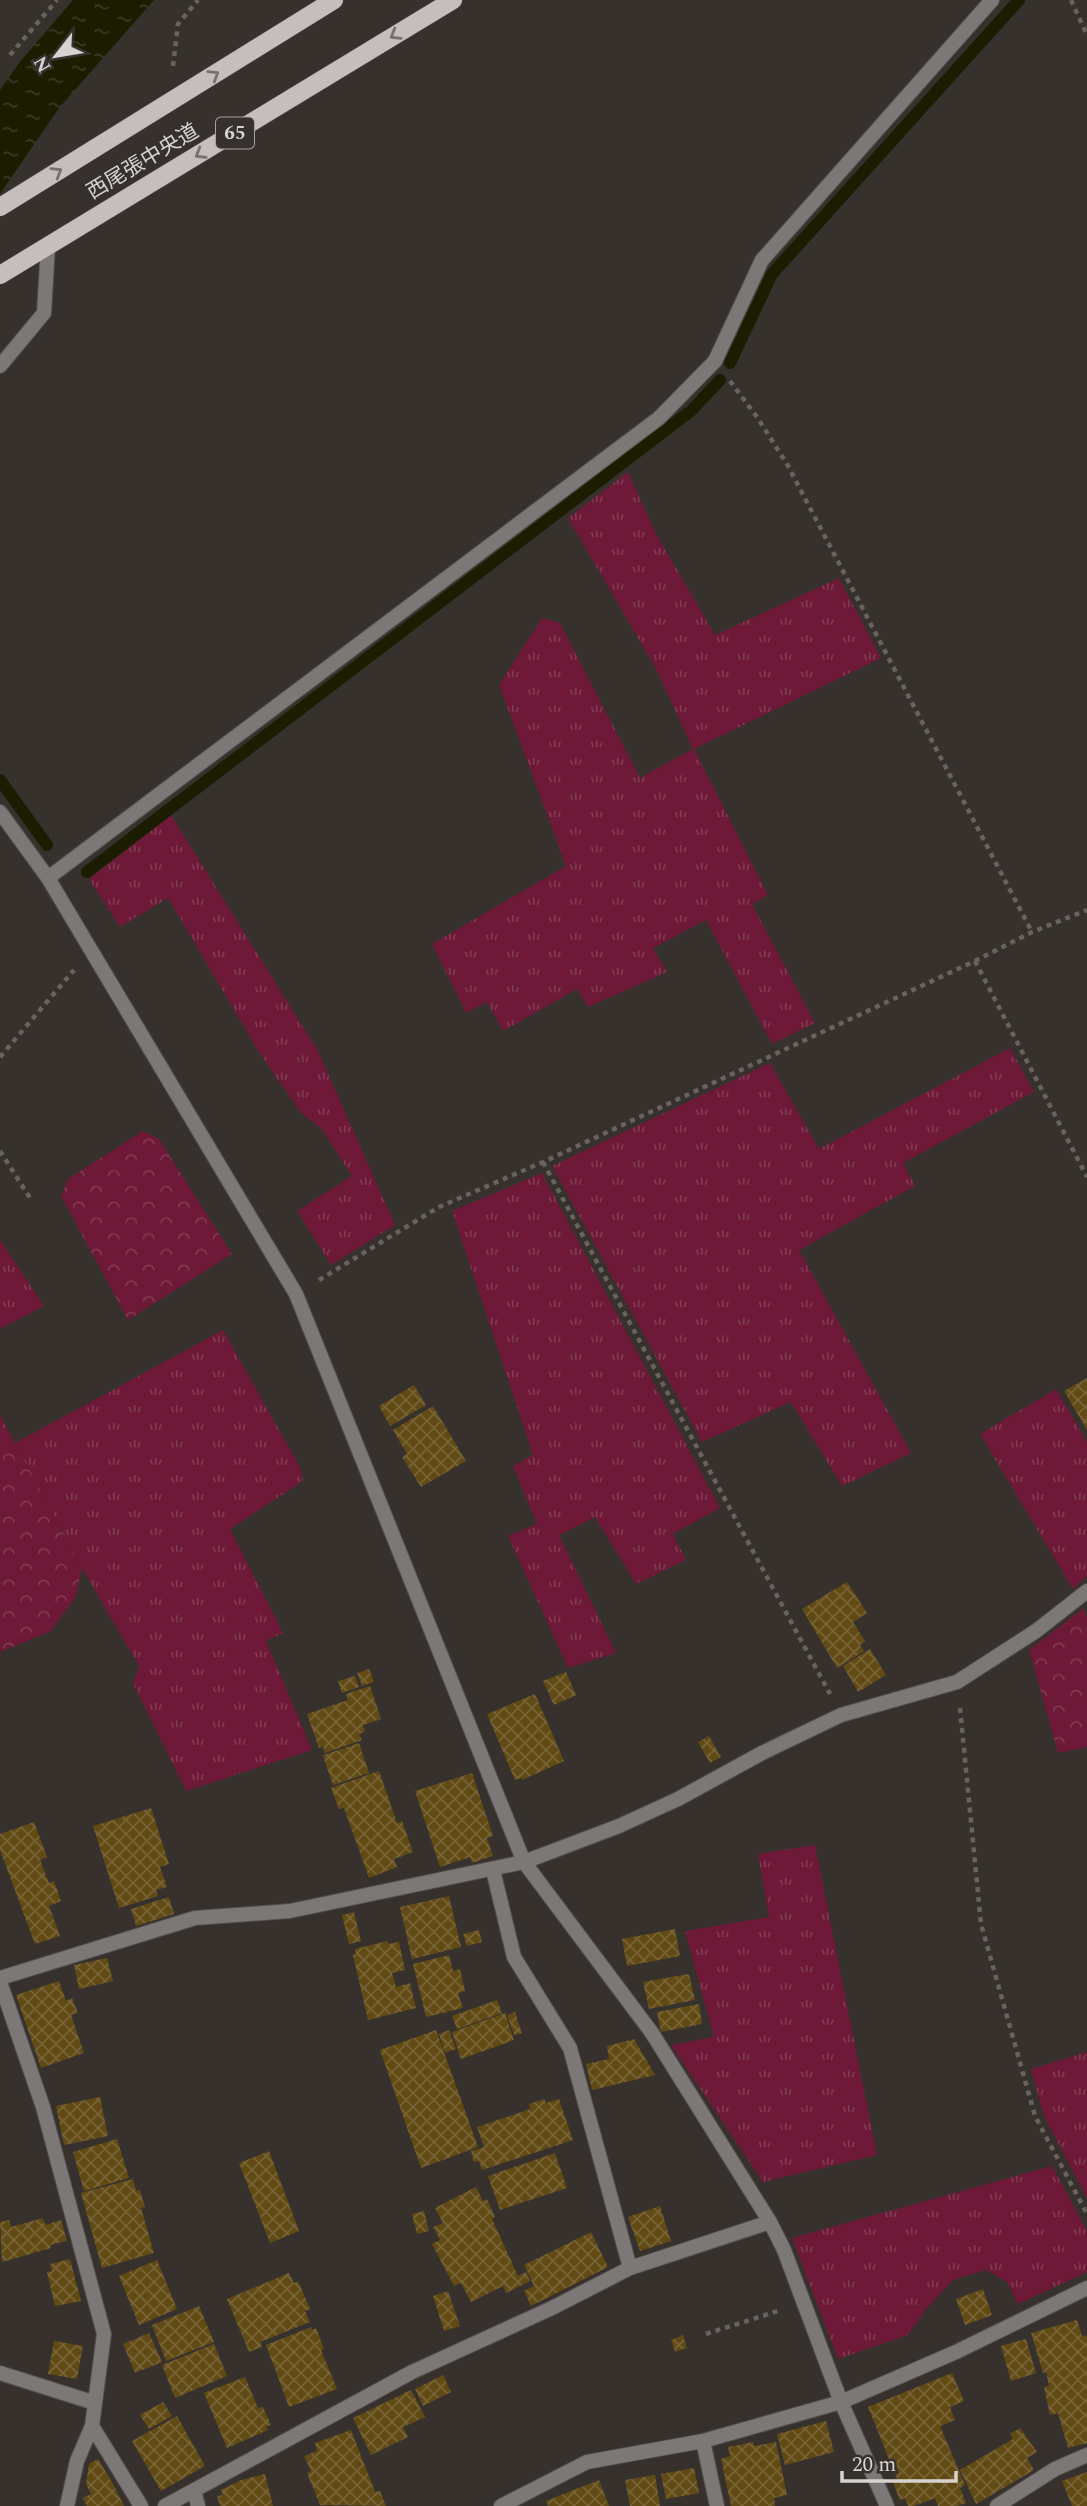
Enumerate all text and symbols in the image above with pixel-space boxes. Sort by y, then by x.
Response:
north arrow [21,21,91,91]
one-way arrow [389,27,402,40]
text: N [26,50,59,78]
one-way arrow [207,70,220,83]
street label: 西尾張中央道 [81,116,205,208]
road number: 65 [216,118,254,148]
one-way arrow [195,145,208,158]
one-way arrow [50,167,63,180]
scale bar [842,2440,956,2484]
text: 20 m [852,2449,896,2481]

